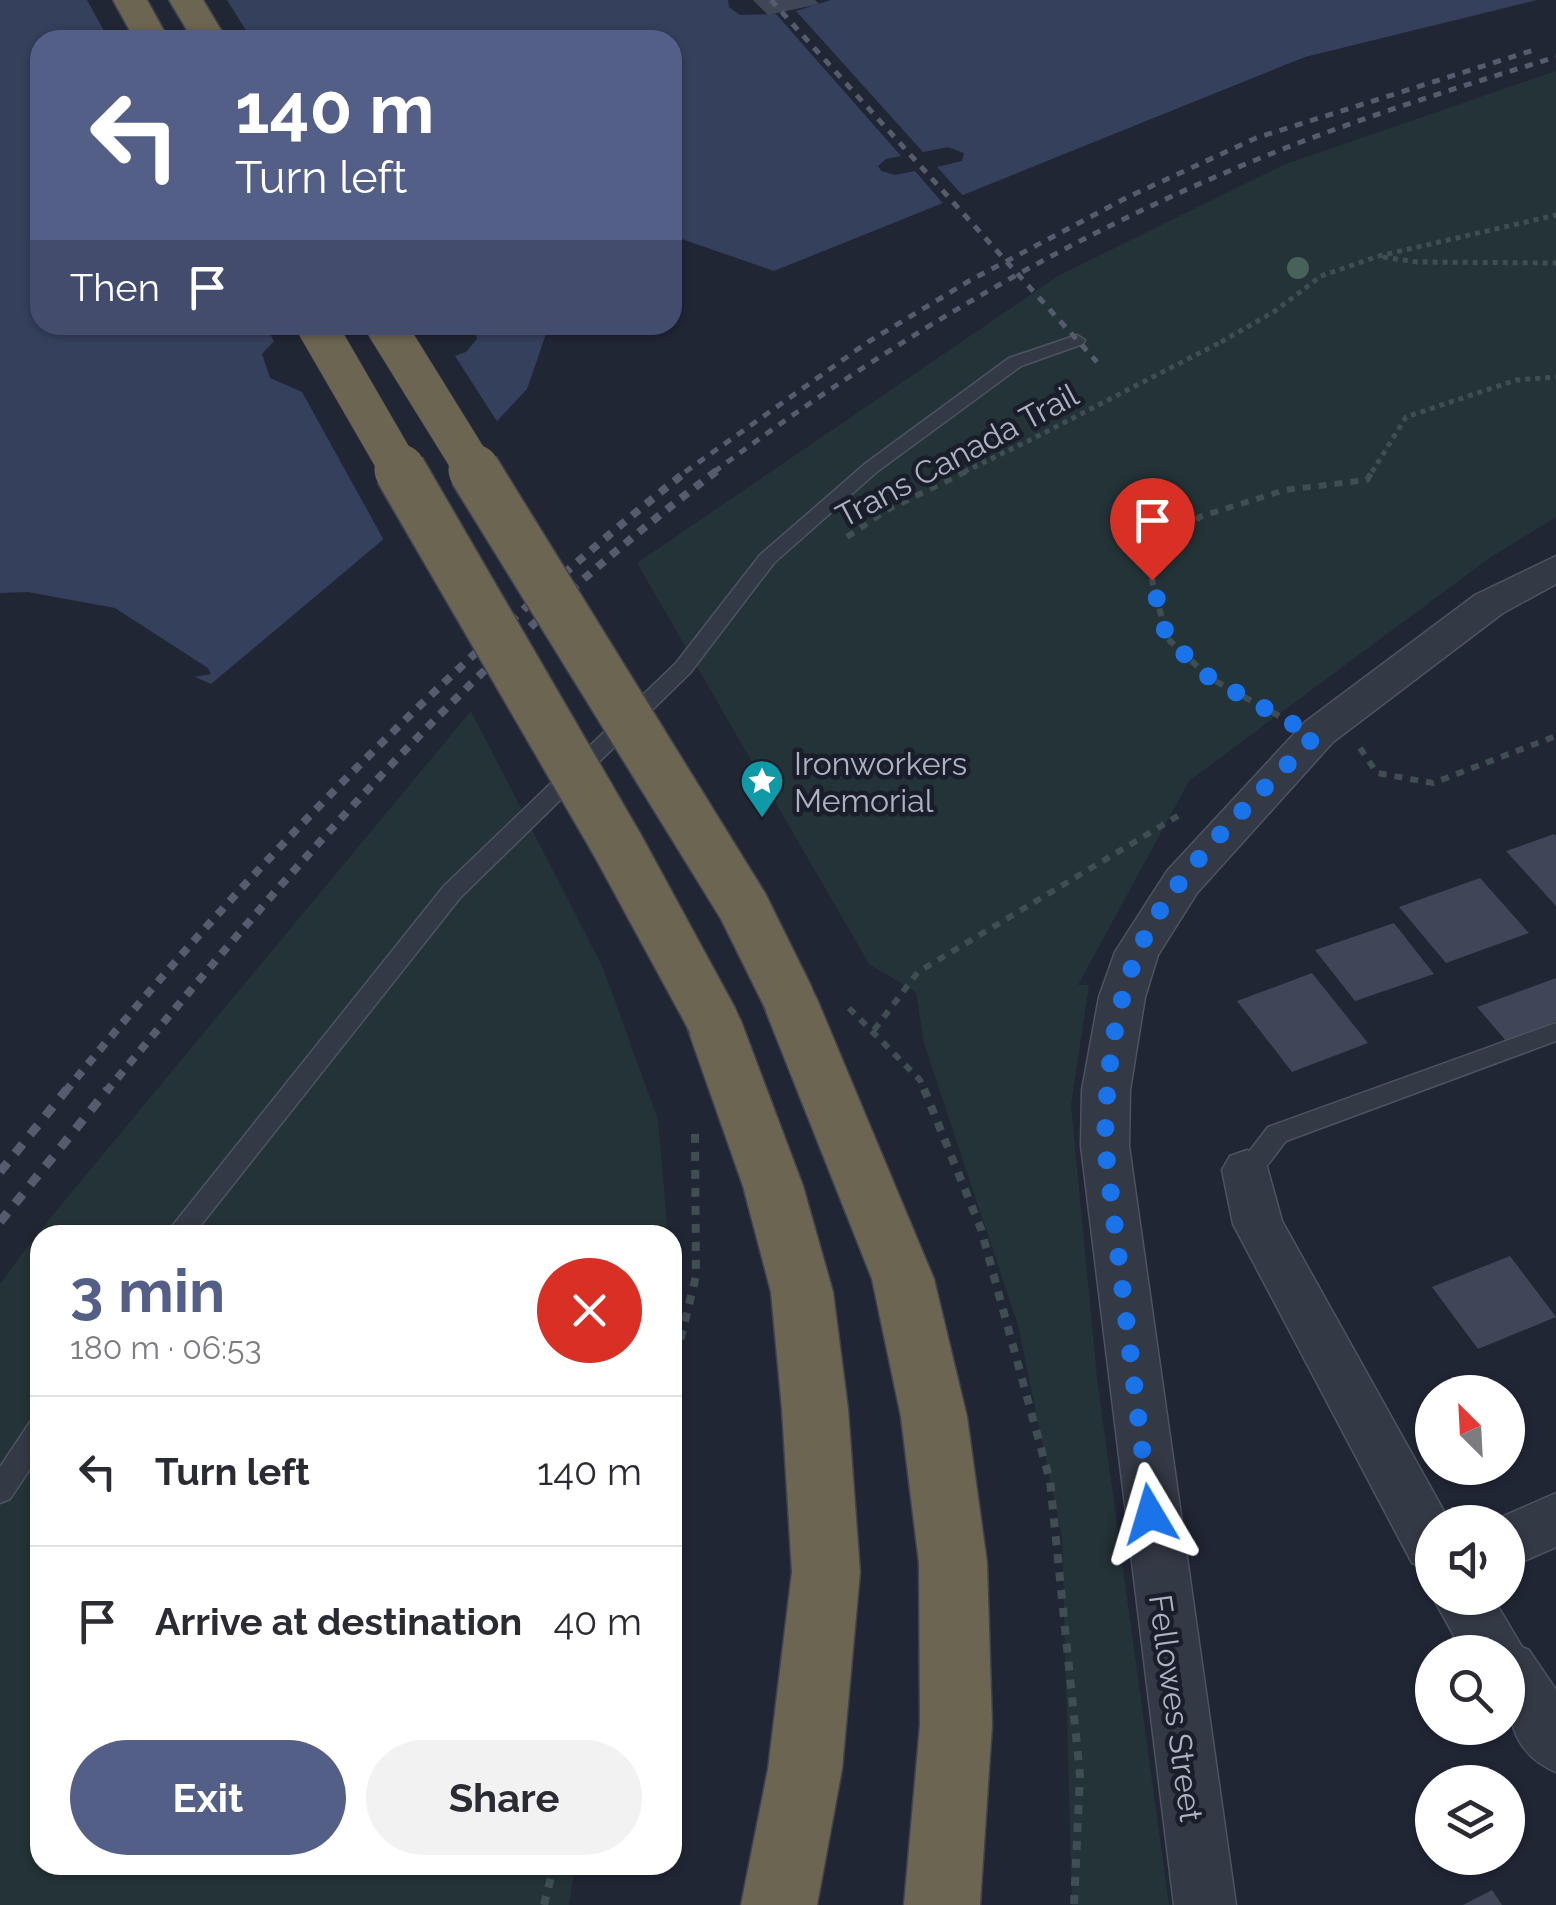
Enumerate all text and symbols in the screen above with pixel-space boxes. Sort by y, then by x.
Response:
text: 140 m [235,67,435,149]
icon: left [70,70,200,200]
text: Turn left [235,151,407,204]
icon: arrive [180,260,235,315]
text: Then [70,265,160,310]
street label: Trans Canada Trail [830,375,1084,534]
pin [1110,478,1195,581]
icon: arrive [1125,493,1180,548]
place label: Ironworkers Memorial [794,745,967,819]
place icon: Ironworkers Memorial [739,758,785,819]
text: 3 min [70,1256,225,1326]
button: close [537,1258,642,1363]
text: 180 m · 06:53 [70,1329,262,1366]
north arrow [1415,1375,1525,1485]
map controls [1415,1375,1525,1875]
icon: left [70,1444,125,1499]
text: Turn left [155,1449,310,1494]
text: 140 m [537,1449,642,1494]
position arrow [1098,1462,1202,1566]
button: sound [1415,1505,1525,1615]
street label: Fellowes Street [1142,1592,1210,1824]
icon: arrive [70,1594,125,1649]
text: Arrive at destination [155,1599,522,1644]
text: 40 m [553,1599,642,1644]
button: search [1415,1635,1525,1745]
button: Exit [70,1740,346,1855]
button: Share [366,1740,642,1855]
button: layers [1415,1765,1525,1875]

